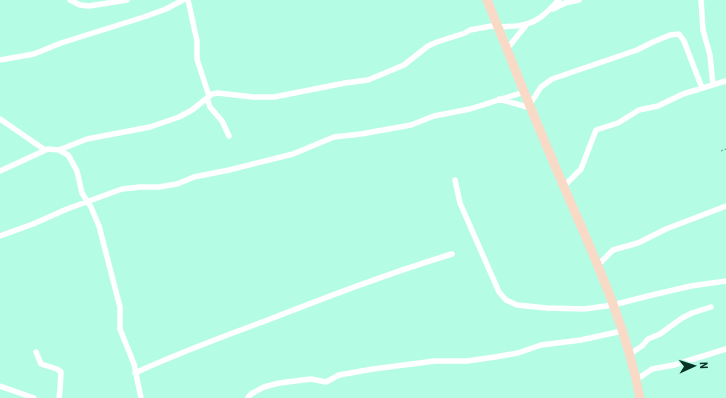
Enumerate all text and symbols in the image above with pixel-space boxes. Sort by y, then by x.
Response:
north arrow [674,346,714,386]
text: N [697,362,710,369]

